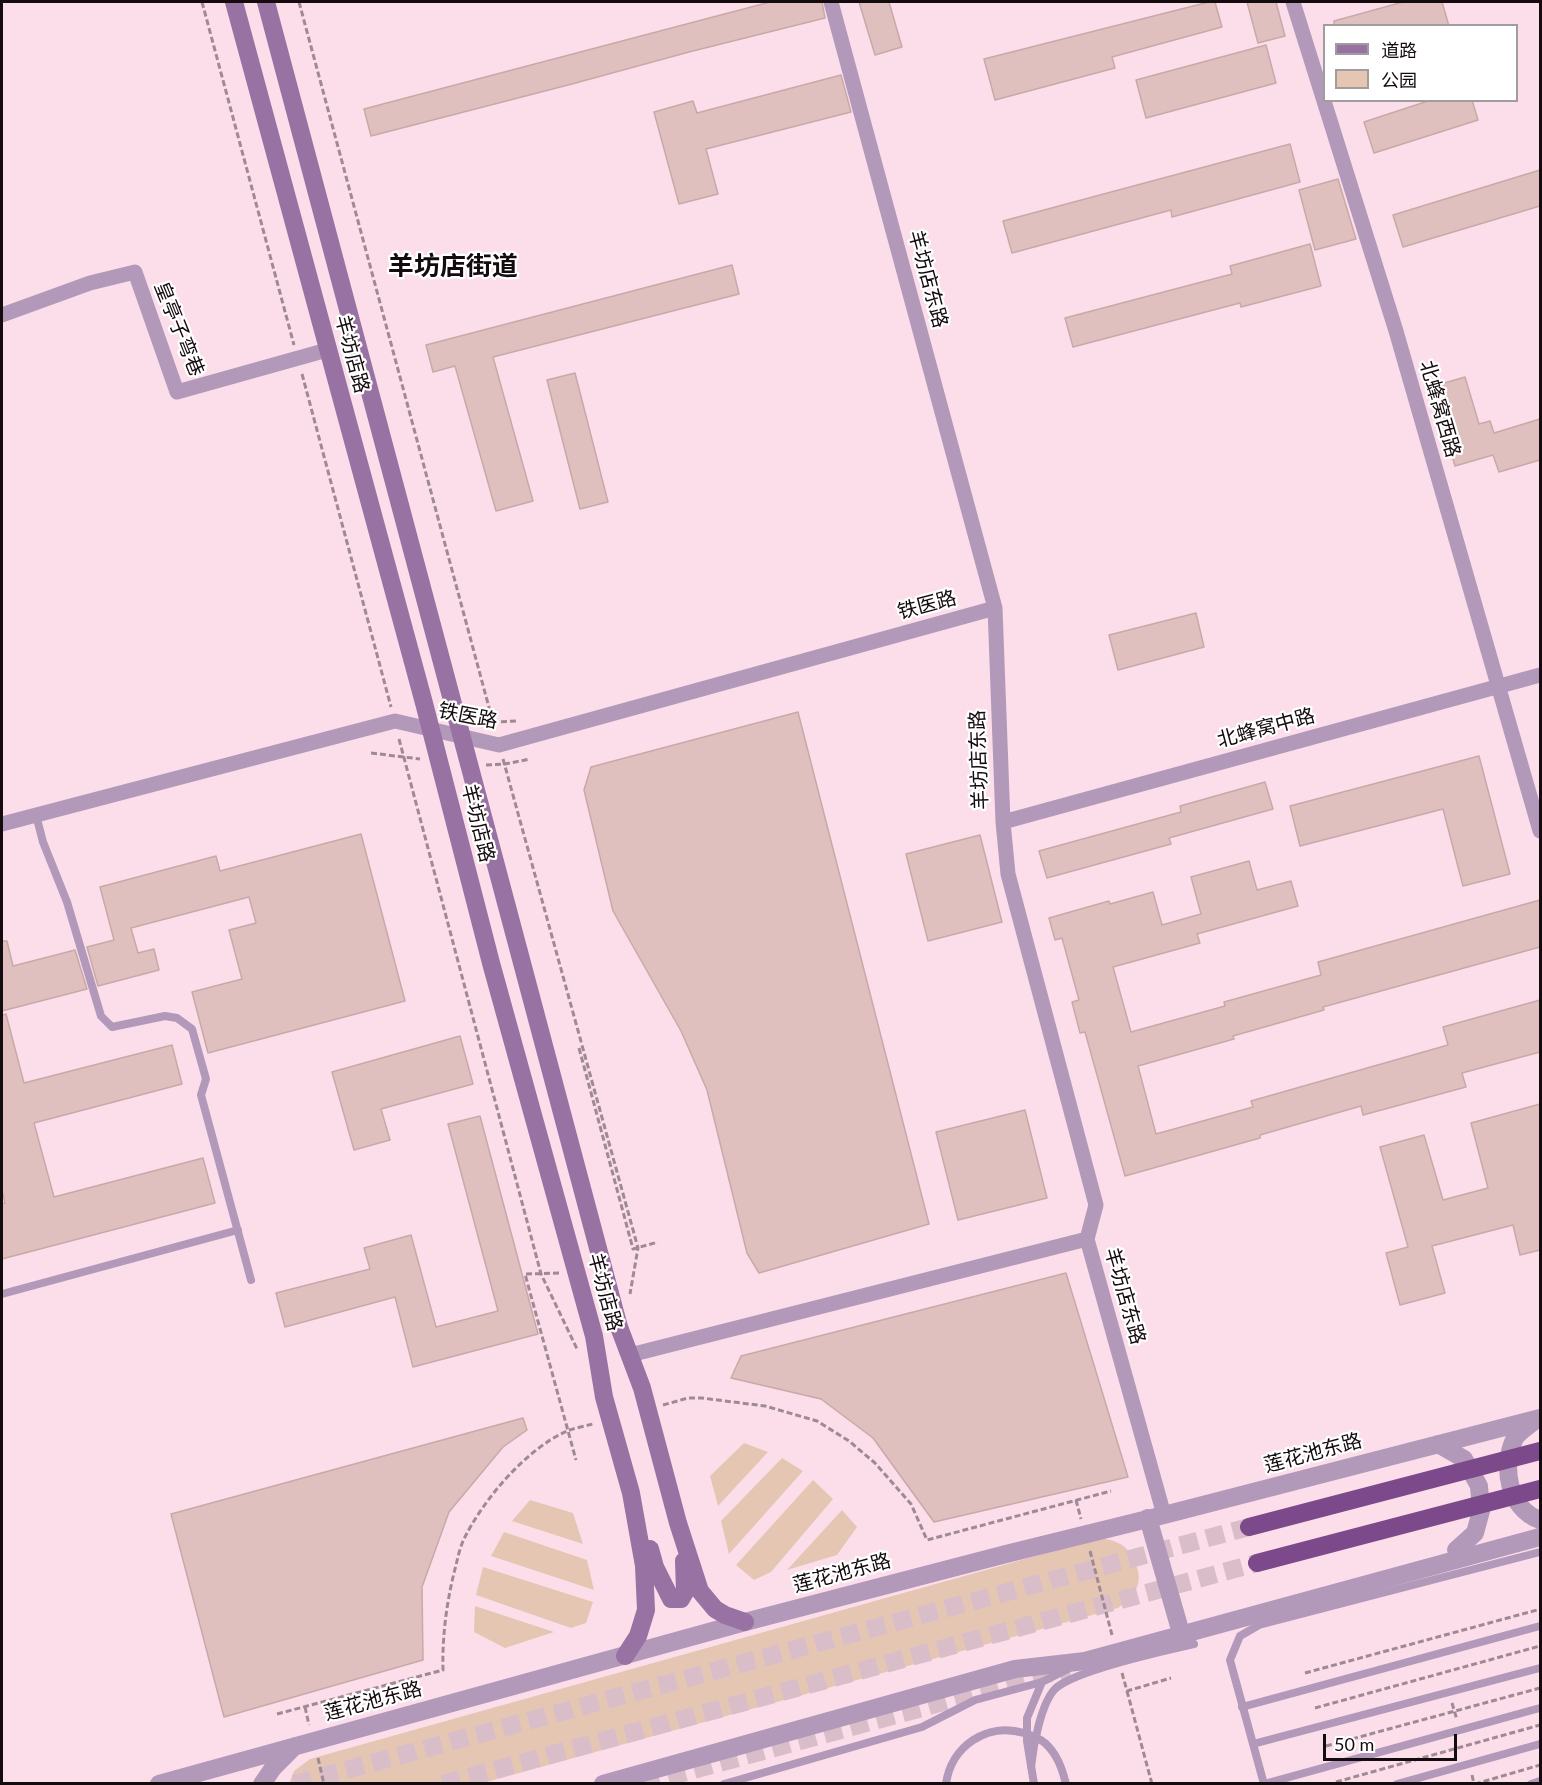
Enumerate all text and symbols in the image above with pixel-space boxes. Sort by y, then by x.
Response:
legend [1323,24,1518,102]
text: 道路 [1381,39,1417,61]
text: 公园 [1381,69,1417,91]
street label: 羊坊店东路 [903,228,953,330]
district label: 羊坊店街道 [388,251,518,283]
street label: 皇亭子弯巷 [149,278,209,380]
street label: 羊坊店路 [330,312,374,396]
street label: 北蜂窝西路 [1415,358,1465,460]
street label: 铁医路 [895,586,959,624]
street label: 铁医路 [436,698,500,734]
street label: 北蜂窝中路 [1215,703,1317,753]
street label: 羊坊店东路 [965,710,993,810]
street label: 羊坊店路 [457,781,499,865]
street label: 羊坊店东路 [1100,1245,1150,1347]
street label: 羊坊店路 [583,1250,627,1334]
street label: 莲花池东路 [1262,1428,1364,1478]
street label: 莲花池东路 [791,1548,893,1598]
street label: 莲花池东路 [322,1676,424,1726]
scale bar [1326,1722,1460,1760]
text: 50 m [1334,1733,1374,1755]

